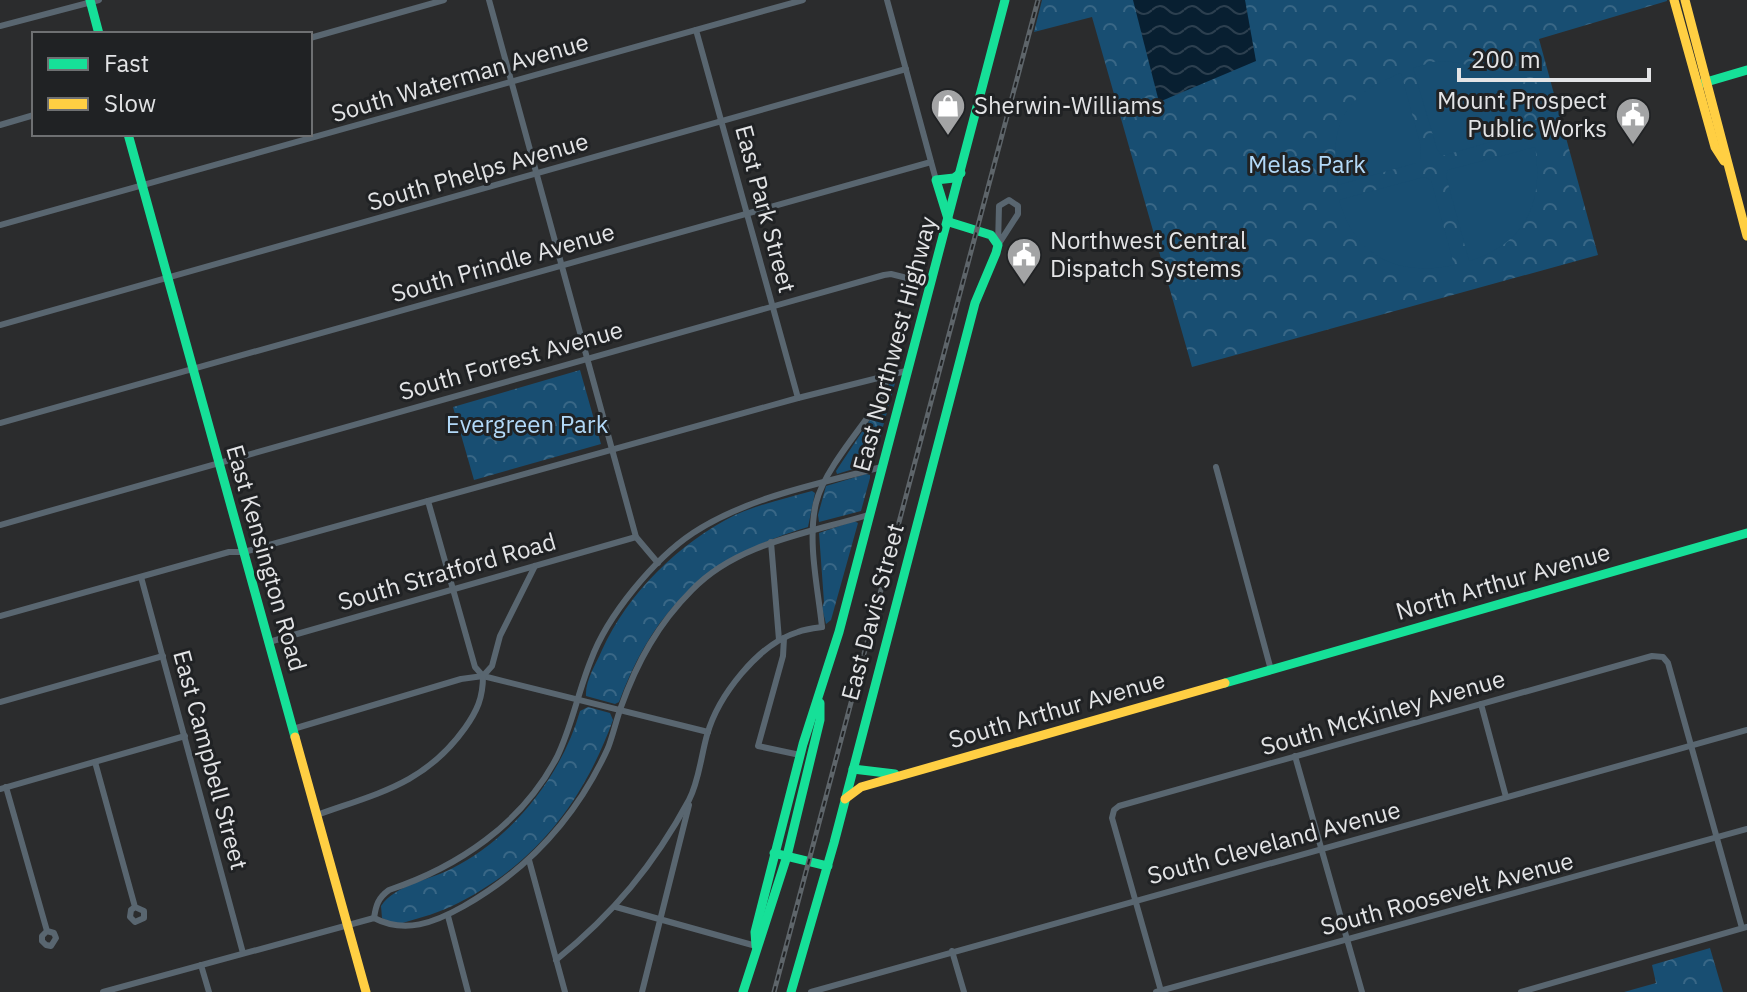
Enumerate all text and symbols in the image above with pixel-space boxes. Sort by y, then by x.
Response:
street label: South Waterman Avenue [327,25,592,129]
legend [32,32,312,136]
scale bar [1459,32,1649,82]
text: 200 m [1471,43,1541,75]
text: Fast [104,47,149,79]
place label: Mount Prospect Public Works [1437,84,1607,144]
text: Slow [104,87,156,119]
shop icon: Sherwin-Williams [929,87,967,137]
place label: Sherwin-Williams [974,89,1163,121]
public building icon: Mount Prospect Public Works [1614,96,1652,146]
street label: East Park Street [728,121,804,296]
street label: South Phelps Avenue [364,124,592,218]
park label: Melas Park [1248,148,1366,180]
street label: East Northwest Highway [845,213,944,475]
street label: South Prindle Avenue [387,215,618,309]
place label: Northwest Central Dispatch Systems [1050,224,1247,284]
public building icon: Northwest Central Dispatch Systems [1005,236,1043,286]
street label: South Forrest Avenue [395,313,626,407]
park label: Evergreen Park [446,408,609,440]
street label: East Kensington Road [219,441,315,675]
street label: East Davis Street [833,520,911,704]
street label: South Stratford Road [334,525,559,617]
street label: North Arthur Avenue [1392,535,1614,627]
street label: East Campbell Street [166,646,256,873]
street label: South McKinley Avenue [1257,662,1509,762]
street label: South Arthur Avenue [945,663,1168,755]
street label: South Cleveland Avenue [1144,793,1404,891]
street label: South Roosevelt Avenue [1317,844,1577,942]

